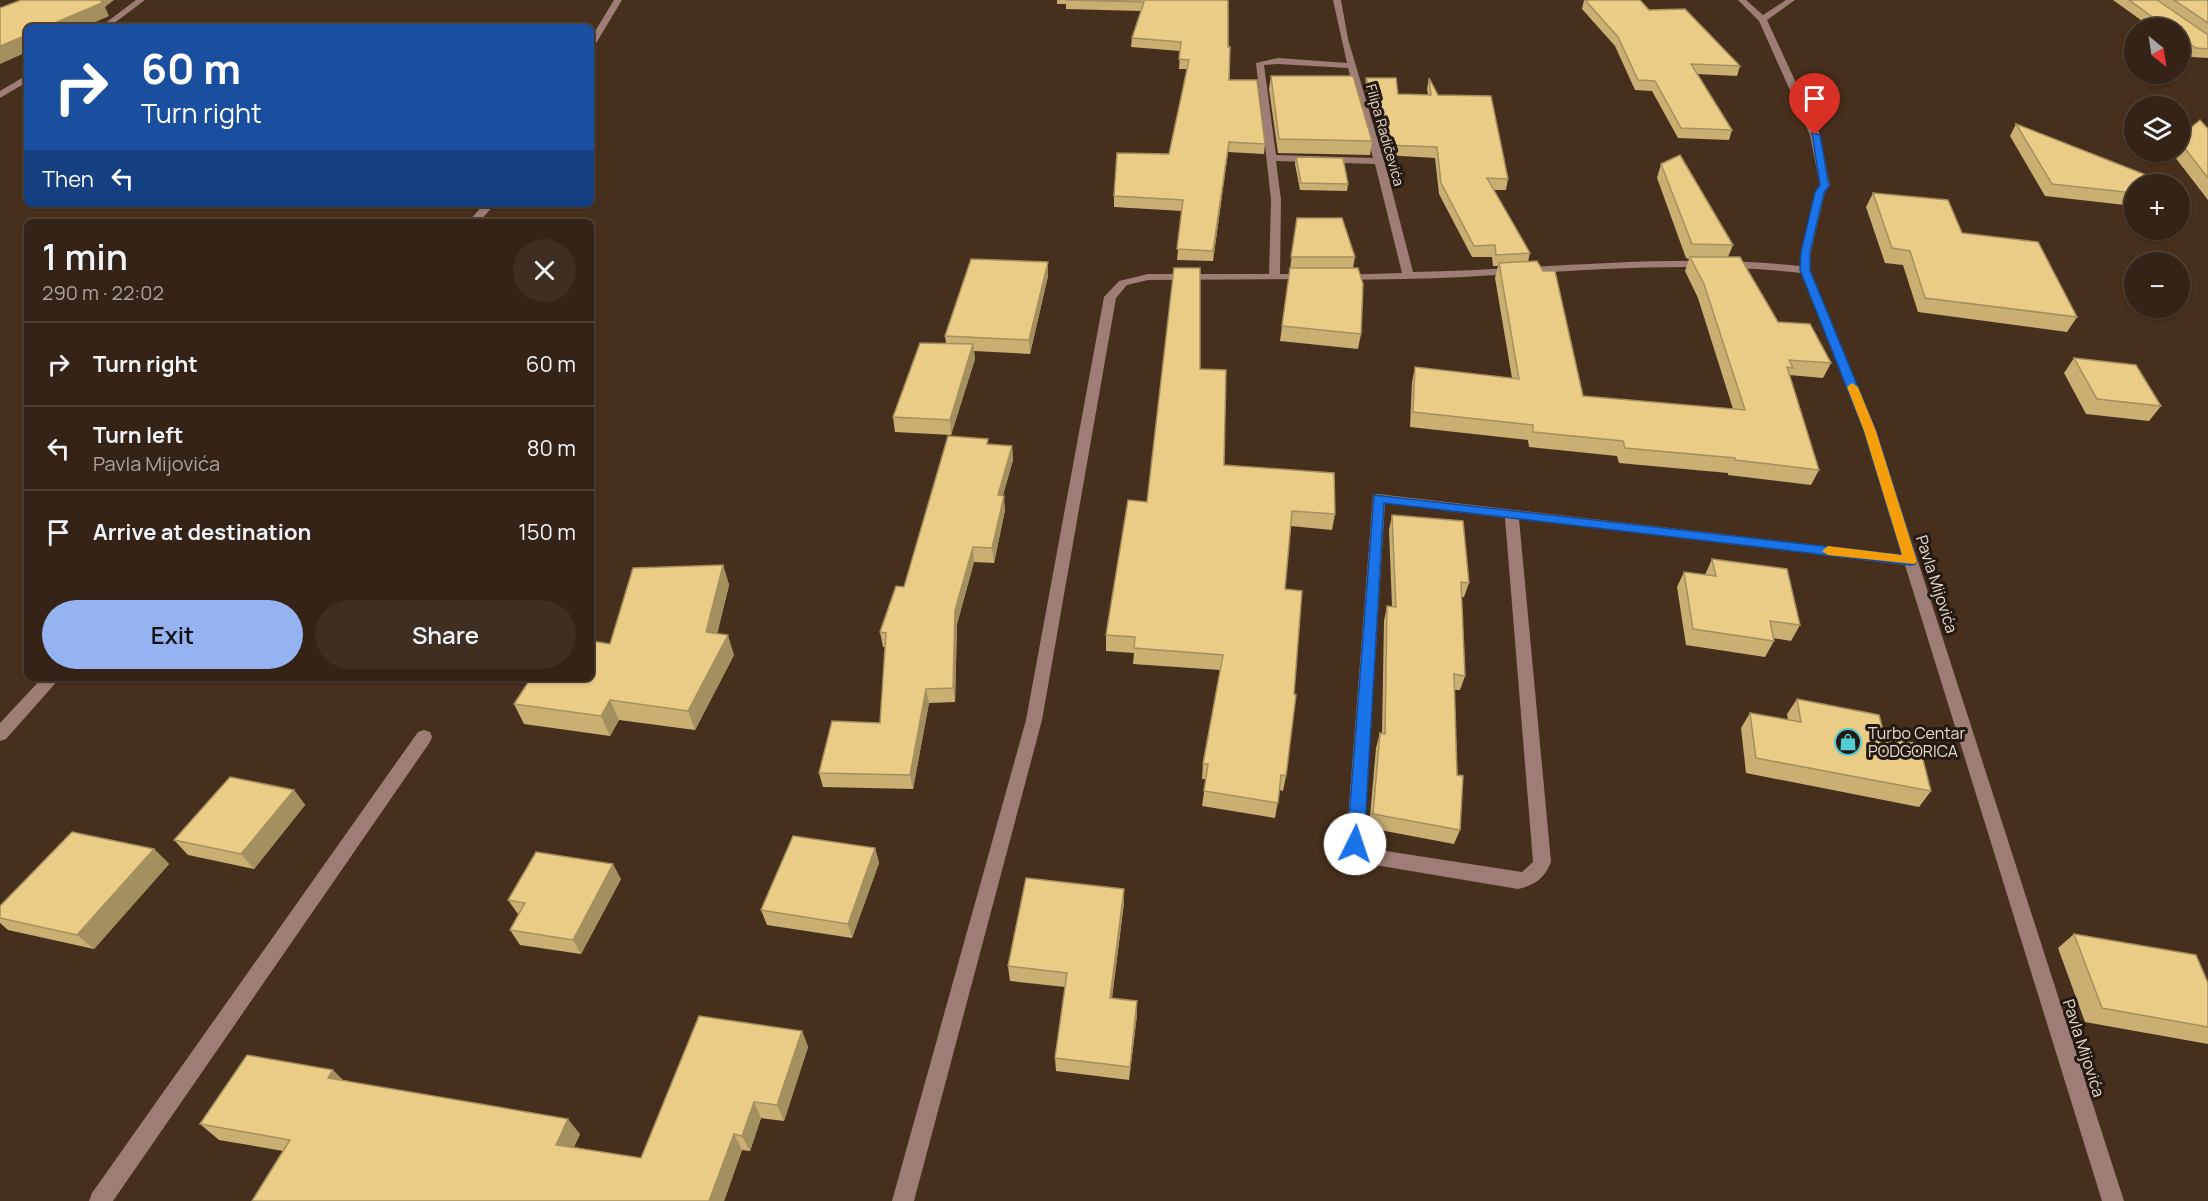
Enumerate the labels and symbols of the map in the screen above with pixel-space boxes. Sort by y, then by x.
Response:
north arrow [2124,18,2190,84]
pin [1789,73,1840,135]
street label: Filipa Radičevića [1362,82,1409,188]
street label: Pavla Mijovića [1911,532,1963,636]
place label: Turbo Centar PODGORICA [1868,722,1966,762]
shop icon: Turbo Centar PODGORICA [1833,727,1863,757]
position arrow [1323,812,1387,876]
street label: Pavla Mijovića [2058,996,2110,1100]

